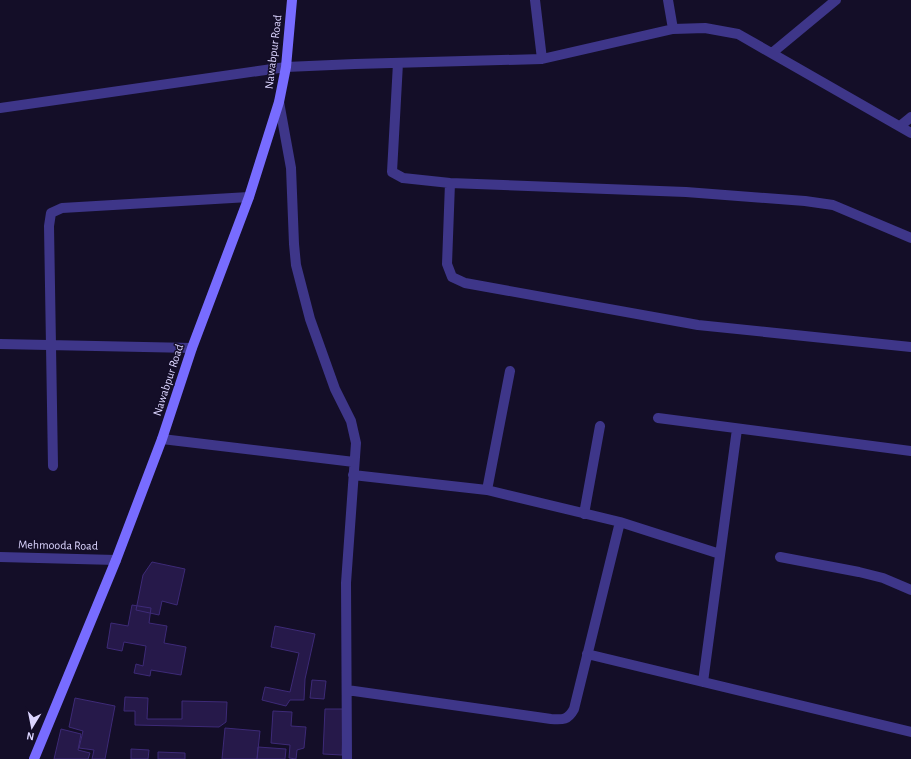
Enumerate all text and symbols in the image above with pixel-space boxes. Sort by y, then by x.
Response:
street label: Nawabpur Road [262,14,284,90]
street label: Nawabpur Road [151,343,185,417]
street label: Mehmooda Road [18,538,98,552]
north arrow [12,707,52,747]
text: N [26,730,35,742]

